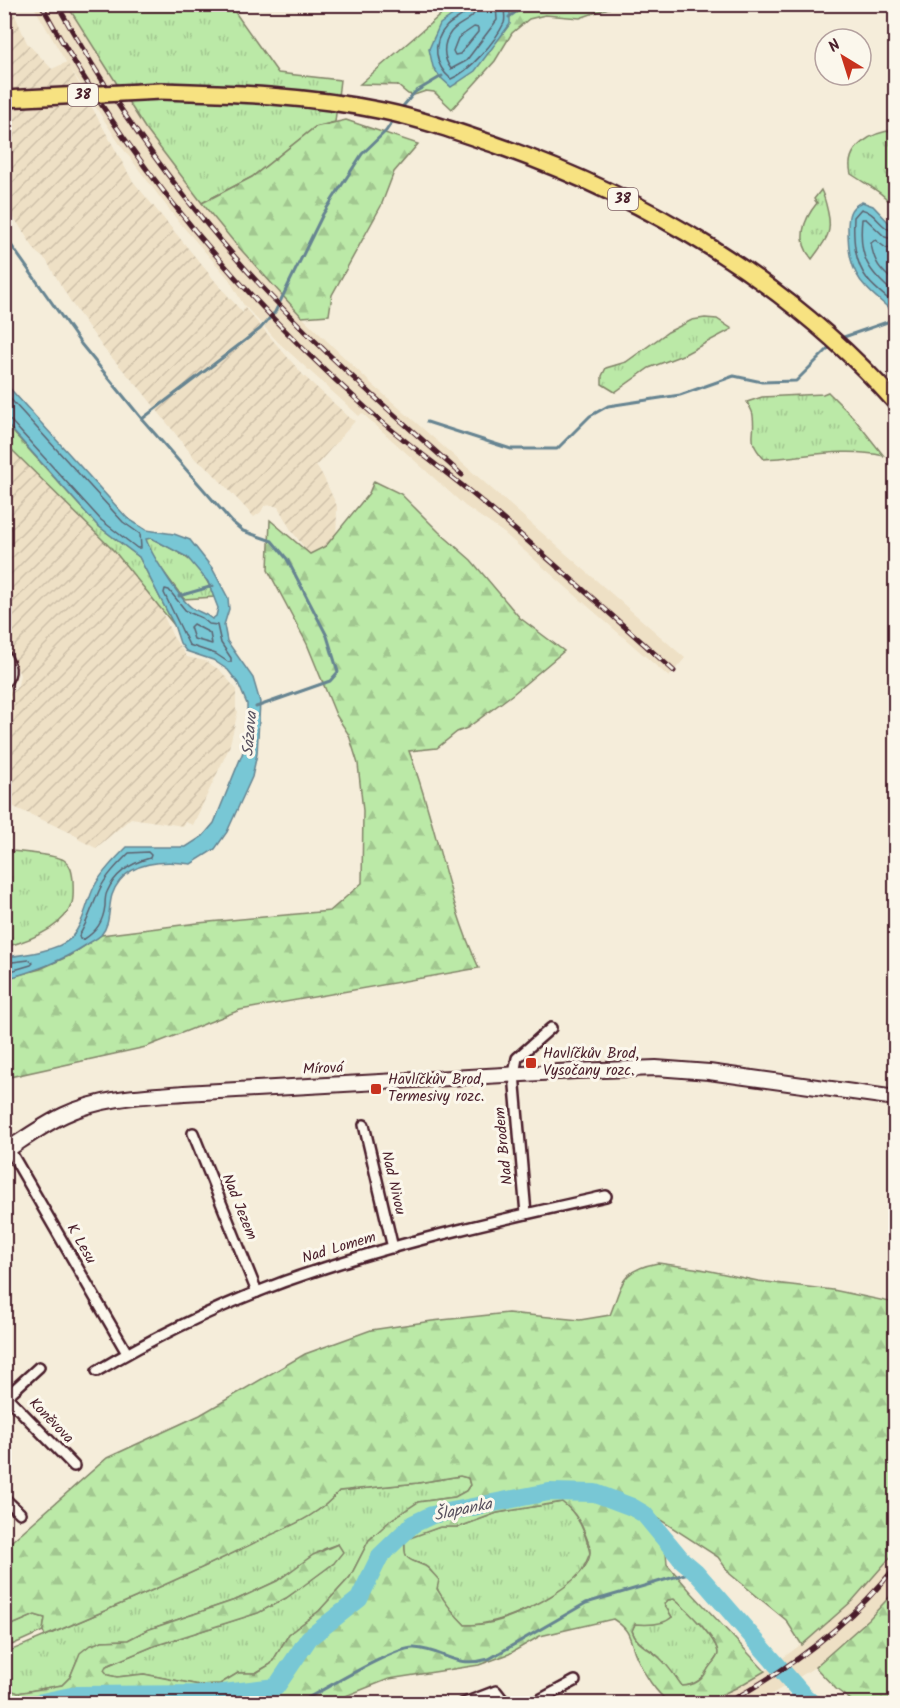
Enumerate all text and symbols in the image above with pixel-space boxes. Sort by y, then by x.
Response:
north arrow [813,27,873,87]
text: N [823,33,846,59]
road number: 38 [68,84,98,106]
road number: 38 [608,188,638,210]
water label: Sázava [236,709,265,757]
place label: Havlíčkův Brod, Vysočany rozc. [543,1042,639,1083]
street label: Mírová [302,1056,346,1082]
marker: Havlíčkův Brod, Vysočany rozc. [524,1056,538,1070]
place label: Havlíčkův Brod, Termesivy rozc. [388,1068,484,1109]
marker: Havlíčkův Brod, Termesivy rozc. [369,1082,383,1096]
street label: Nad Brodem [488,1106,520,1186]
street label: Nad Nivou [374,1149,412,1217]
street label: Nad Jezem [215,1170,263,1244]
street label: K Lesu [60,1219,102,1269]
street label: Nad Lomem [299,1225,379,1271]
street label: Koněvova [23,1392,79,1450]
water label: Šlapanka [432,1491,496,1528]

